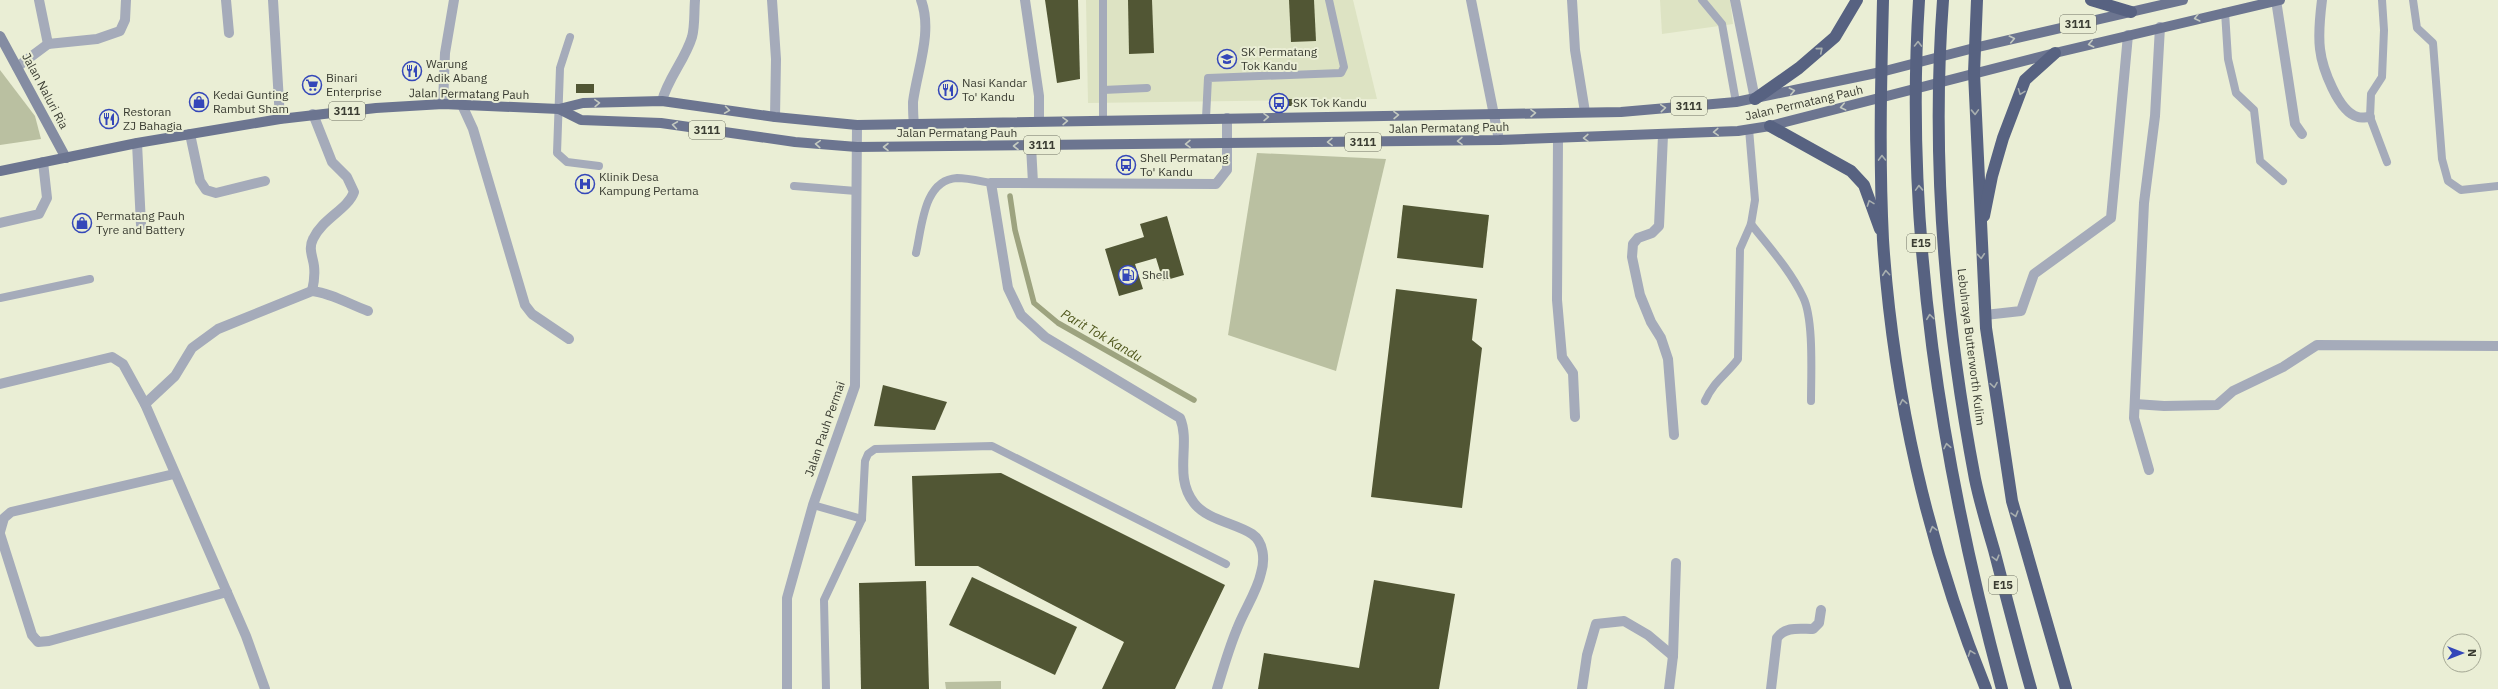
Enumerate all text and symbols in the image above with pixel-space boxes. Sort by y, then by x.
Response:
one-way arrow [2194,14,2200,22]
road number: 3111 [2060,15,2096,33]
one-way arrow [2009,36,2015,44]
one-way arrow [2088,39,2094,47]
one-way arrow [1914,41,1922,47]
place label: SK Permatang Tok Kandu [1241,44,1318,73]
school or university icon: SK Permatang Tok Kandu [1216,48,1238,70]
one-way arrow [1815,48,1822,55]
street label: Jalan Naluri Ria [19,50,72,132]
place label: Warung Adik Abang [426,56,488,85]
restaurant icon: Warung Adik Abang [401,60,423,82]
place label: Binari Enterprise [326,70,382,99]
supermarket icon: Binari Enterprise [301,74,323,96]
place label: Nasi Kandar To' Kandu [962,75,1028,104]
restaurant icon: Nasi Kandar To' Kandu [937,79,959,101]
street label: Jalan Permatang Pauh [1743,82,1864,123]
street label: Jalan Permatang Pauh [409,85,529,102]
place label: Kedai Gunting Rambut Sham [213,87,289,116]
one-way arrow [1789,87,1795,96]
one-way arrow [2017,89,2025,96]
shop icon: Kedai Gunting Rambut Sham [188,91,210,113]
bus stop icon: SK Tok Kandu [1268,92,1290,114]
place label: SK Tok Kandu [1293,95,1367,110]
road number: 3111 [1671,97,1707,115]
one-way arrow [594,99,600,107]
road number: 3111 [329,102,365,120]
one-way arrow [1840,102,1847,111]
place label: Restoran ZJ Bahagia [123,104,183,133]
one-way arrow [1660,104,1666,113]
one-way arrow [723,105,730,114]
restaurant icon: Restoran ZJ Bahagia [98,108,120,130]
one-way arrow [1530,109,1536,117]
one-way arrow [1971,109,1980,115]
one-way arrow [1393,111,1399,119]
one-way arrow [1263,113,1269,121]
one-way arrow [1062,117,1068,125]
street label: Jalan Permatang Pauh [1389,119,1509,136]
one-way arrow [672,121,679,130]
road number: 3111 [689,121,725,139]
street label: Jalan Permatang Pauh [897,125,1017,140]
one-way arrow [1713,128,1719,137]
road number: 3111 [1345,133,1381,151]
one-way arrow [1583,133,1589,142]
road number: 3111 [1024,136,1060,154]
one-way arrow [1457,137,1463,145]
one-way arrow [1327,138,1333,146]
one-way arrow [815,140,821,149]
one-way arrow [1185,140,1191,148]
one-way arrow [1013,142,1019,150]
one-way arrow [883,143,889,151]
place label: Shell Permatang To' Kandu [1140,150,1229,179]
bus stop icon: Shell Permatang To' Kandu [1115,154,1137,176]
one-way arrow [1878,155,1886,161]
place label: Klinik Desa Kampung Pertama [599,169,699,198]
hospital icon: Klinik Desa Kampung Pertama [574,173,596,195]
one-way arrow [1914,184,1923,191]
one-way arrow [1867,199,1875,206]
place label: Permatang Pauh Tyre and Battery [96,208,185,237]
shop icon: Permatang Pauh Tyre and Battery [71,212,93,234]
road number: E15 [1907,234,1935,252]
one-way arrow [1977,253,1986,259]
fuel station icon: Shell [1117,264,1139,286]
place label: Shell [1142,267,1169,282]
street label: Lebuhraya Butterworth Kulim [1954,268,1989,426]
one-way arrow [1882,270,1891,276]
water label: Parit Tok Kandu [1058,305,1145,366]
one-way arrow [1925,314,1934,320]
street label: Jalan Pauh Permai [801,379,848,478]
one-way arrow [1989,382,1998,388]
one-way arrow [1899,399,1907,405]
one-way arrow [1943,443,1951,449]
one-way arrow [2010,510,2019,517]
one-way arrow [1929,525,1937,532]
one-way arrow [1991,555,2000,562]
road number: E15 [1989,576,2017,594]
north arrow [2442,633,2482,673]
one-way arrow [1968,649,1976,656]
text: N [2465,649,2479,657]

